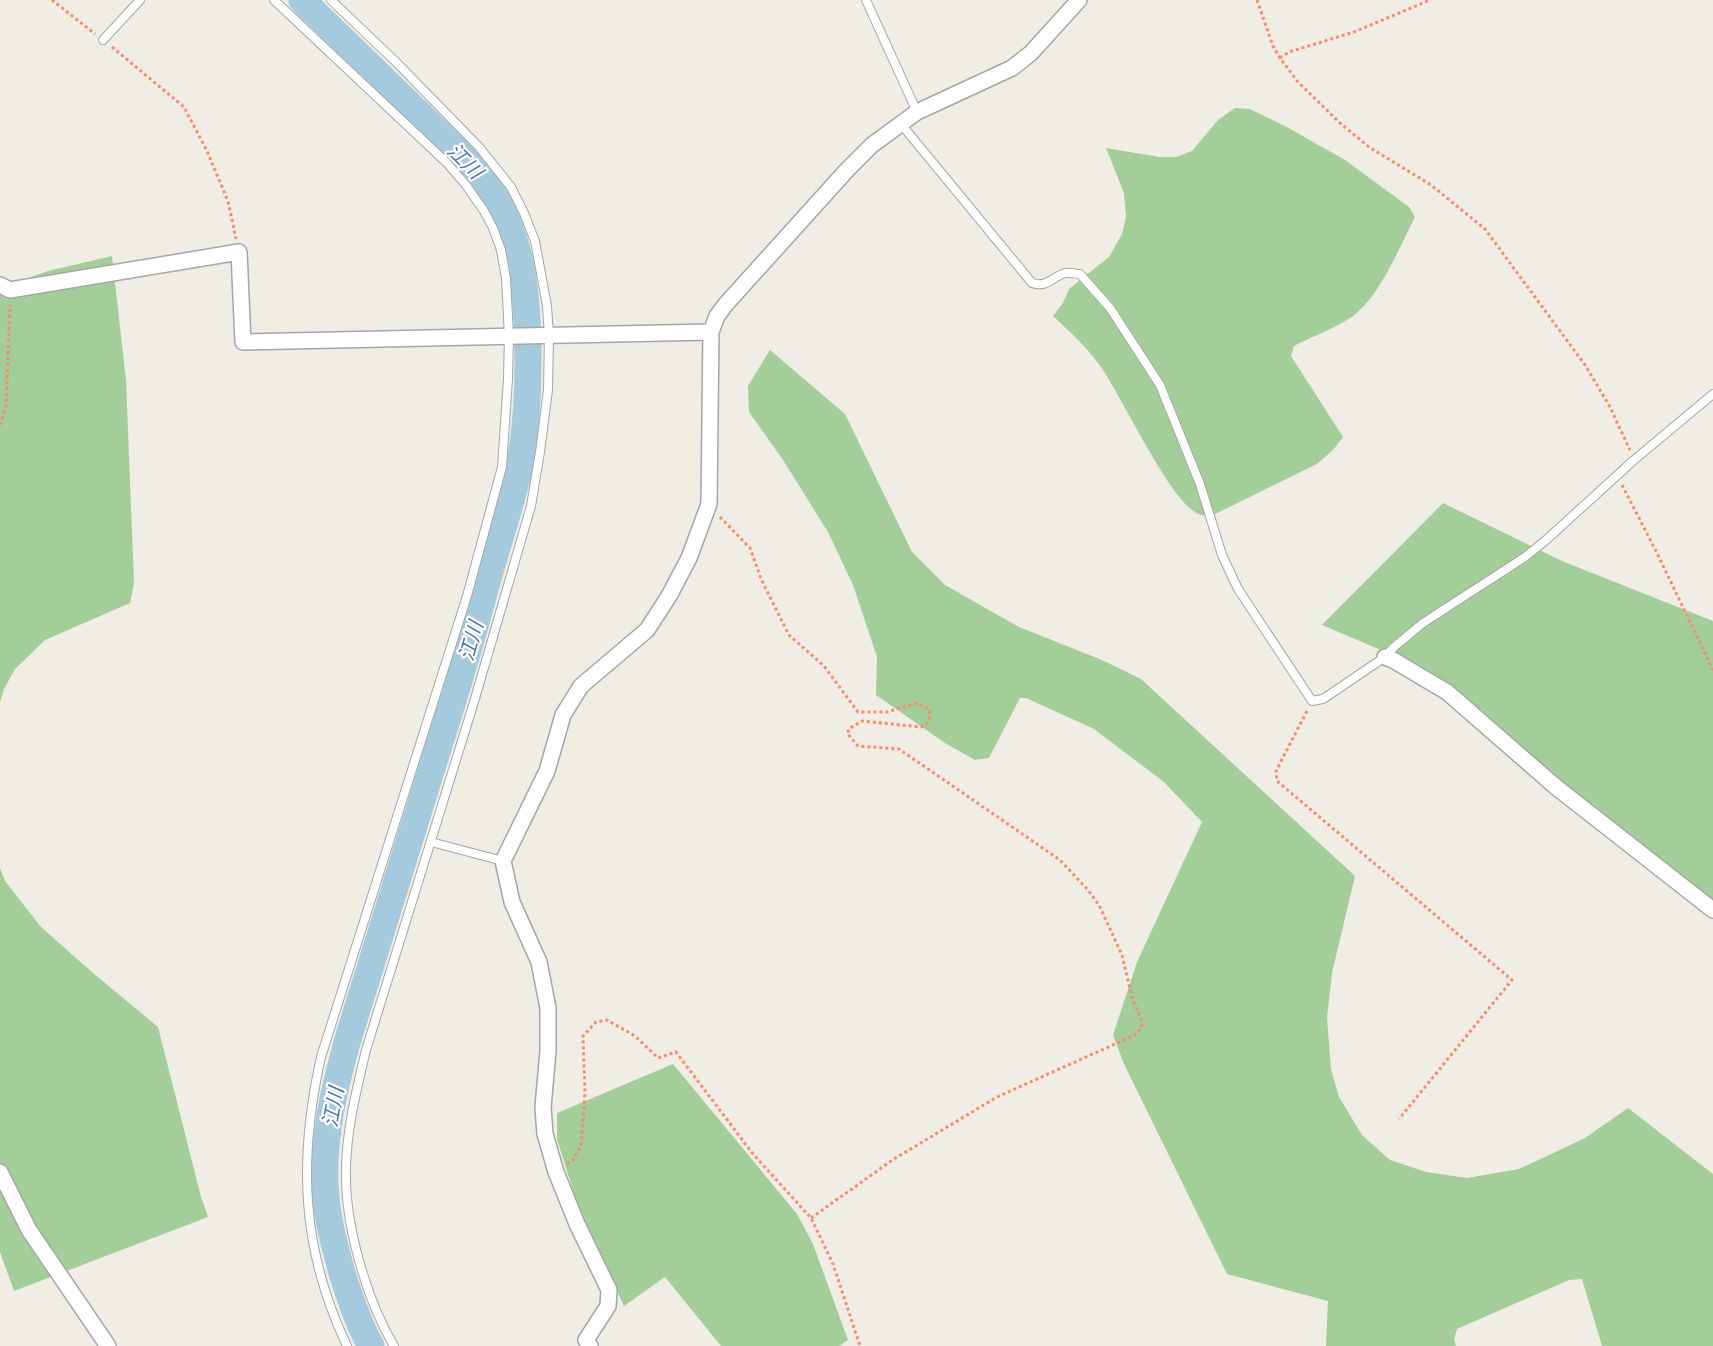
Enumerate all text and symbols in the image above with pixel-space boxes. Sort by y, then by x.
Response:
water label: 江川 [441,138,490,186]
water label: 江川 [453,616,491,664]
water label: 江川 [317,1083,351,1129]

